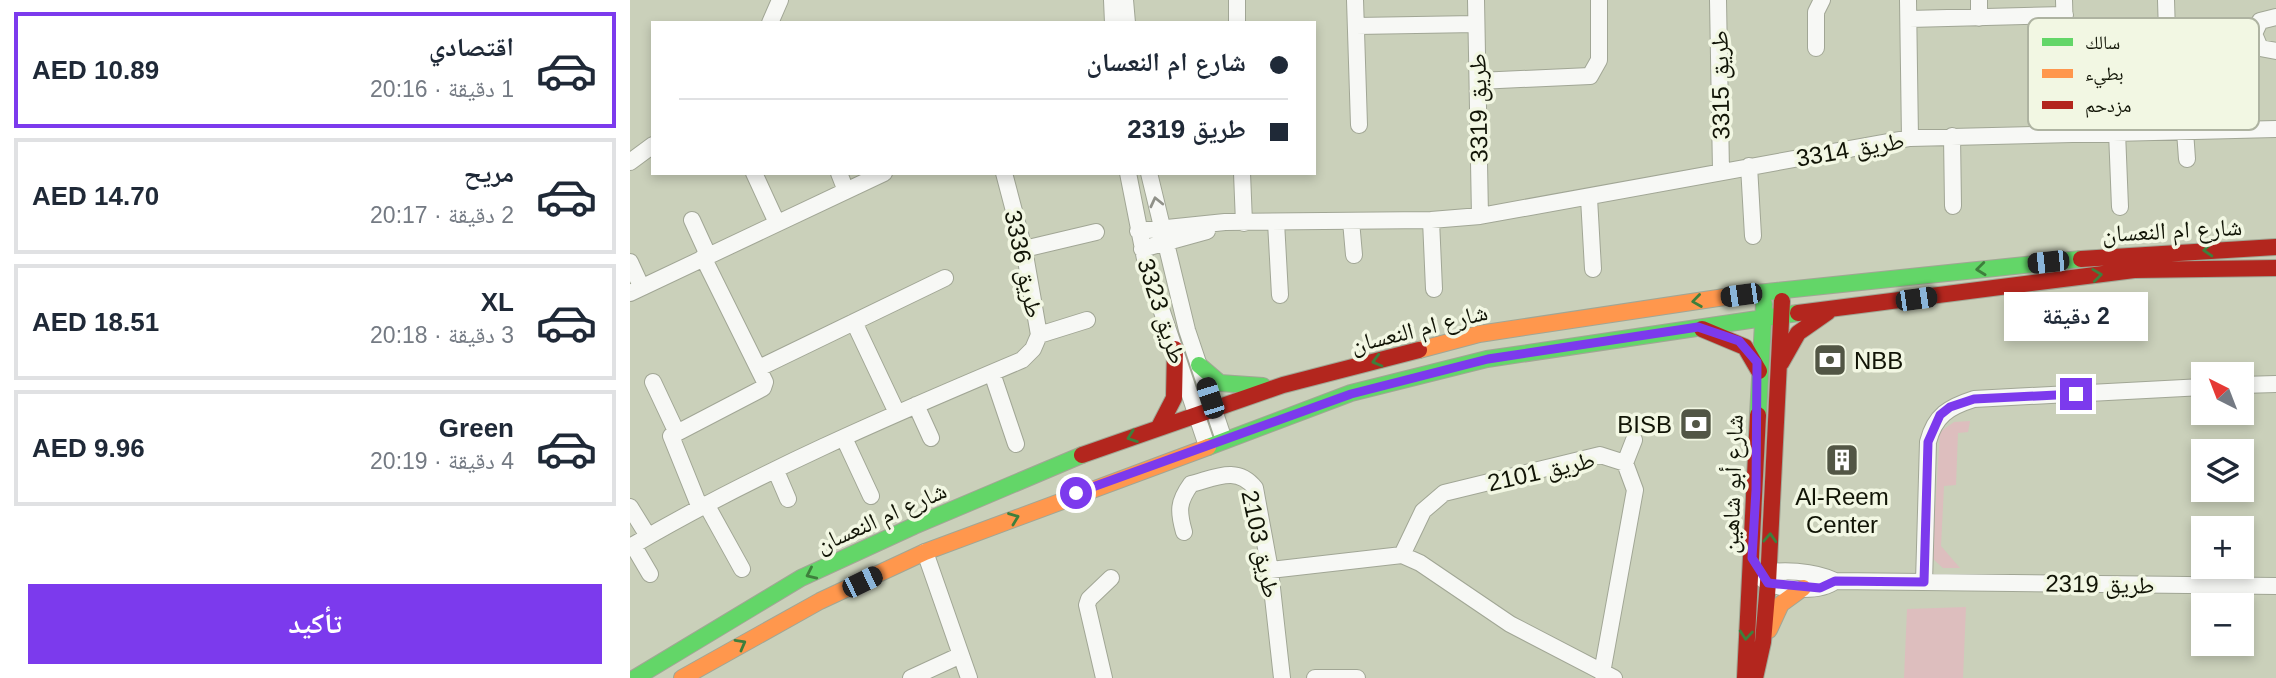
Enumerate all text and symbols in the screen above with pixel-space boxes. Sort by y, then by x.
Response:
legend [2028,18,2259,130]
street label: طريق 3315 [1706,30,1735,140]
text: اقتصادي [429,32,514,62]
text: سالك [2085,32,2120,53]
icon: car [535,39,598,102]
text: شارع ام النعسان [1086,47,1246,77]
street label: طريق 3319 [1464,53,1493,163]
text: AED 10.89 [32,55,159,85]
text: بطيء [2085,63,2124,89]
text: 1 دقيقة · 20:16 [370,76,514,102]
text: مزدحم [2085,95,2131,118]
text: طريق 2319 [1127,114,1246,144]
street label: طريق 3314 [1794,126,1906,173]
text: مريح [464,158,514,188]
icon: car [535,165,598,228]
text: AED 14.70 [32,181,159,211]
one-way arrow [1149,196,1164,208]
text: 2 دقيقة · 20:17 [370,202,514,228]
street label: طريق 3336 [998,208,1049,320]
street label: شارع ام النعسان [2101,213,2243,250]
one-way arrow [2202,242,2213,257]
car [2027,249,2070,275]
street label: طريق 3323 [1131,255,1192,367]
one-way arrow [1975,261,1986,276]
one-way arrow [2091,267,2103,282]
car [1719,282,1764,308]
car [1894,286,1939,312]
text: XL [481,287,514,317]
icon: car [535,291,598,354]
callout: 2 دقيقة [2004,292,2148,342]
one-way arrow [1691,293,1703,308]
street label: شارع ام النعسان [1348,298,1491,361]
text: 2 دقيقة [2042,303,2110,329]
text: AED 18.51 [32,307,159,337]
text: 3 دقيقة · 20:18 [370,322,514,348]
bank icon: NBB [1811,341,1849,379]
place label: NBB [1854,347,1903,374]
one-way arrow [1372,352,1384,367]
north arrow [2191,362,2254,425]
map controls [2191,362,2254,656]
car [1194,375,1227,421]
route end [2060,378,2092,410]
bank icon: BISB [1677,405,1715,443]
place label: BISB [1617,411,1672,438]
text: Green [439,413,514,443]
street label: شارع أبو شاهين [1716,414,1750,554]
icon: car [535,417,598,480]
one-way arrow [1127,428,1139,442]
text: AED 9.96 [32,433,145,463]
button: layers [2191,439,2254,502]
building icon: Al-Reem Center [1823,441,1861,479]
street label: طريق 2101 [1485,446,1597,497]
text: 4 دقيقة · 20:19 [370,448,514,474]
street label: شارع ام النعسان [811,476,952,561]
route start [1060,477,1092,509]
place label: Al-Reem Center [1795,483,1889,538]
street label: طريق 2103 [1235,488,1286,600]
one-way arrow [1007,512,1019,526]
button: + [2191,516,2254,579]
one-way arrow [1762,532,1777,543]
car [839,563,886,601]
one-way arrow [806,566,818,580]
street label: طريق 2319 [2045,570,2155,599]
button: تأكيد [28,584,602,664]
button: − [2191,593,2254,656]
one-way arrow [1739,630,1754,641]
one-way arrow [734,639,746,653]

